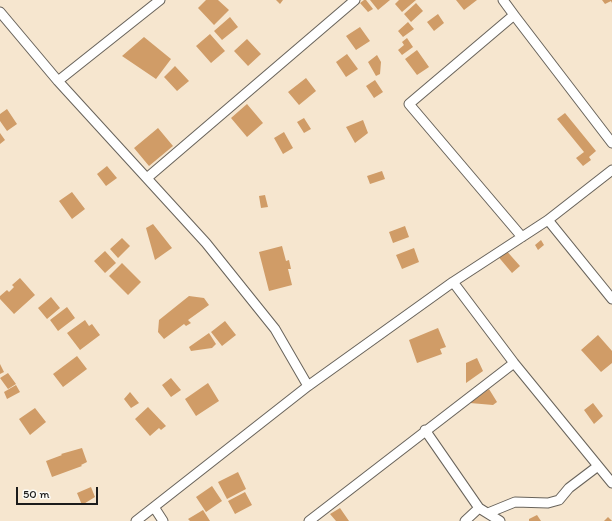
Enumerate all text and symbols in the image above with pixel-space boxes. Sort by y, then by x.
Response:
scale bar [18,479,100,505]
text: 50 m [23,487,49,501]

